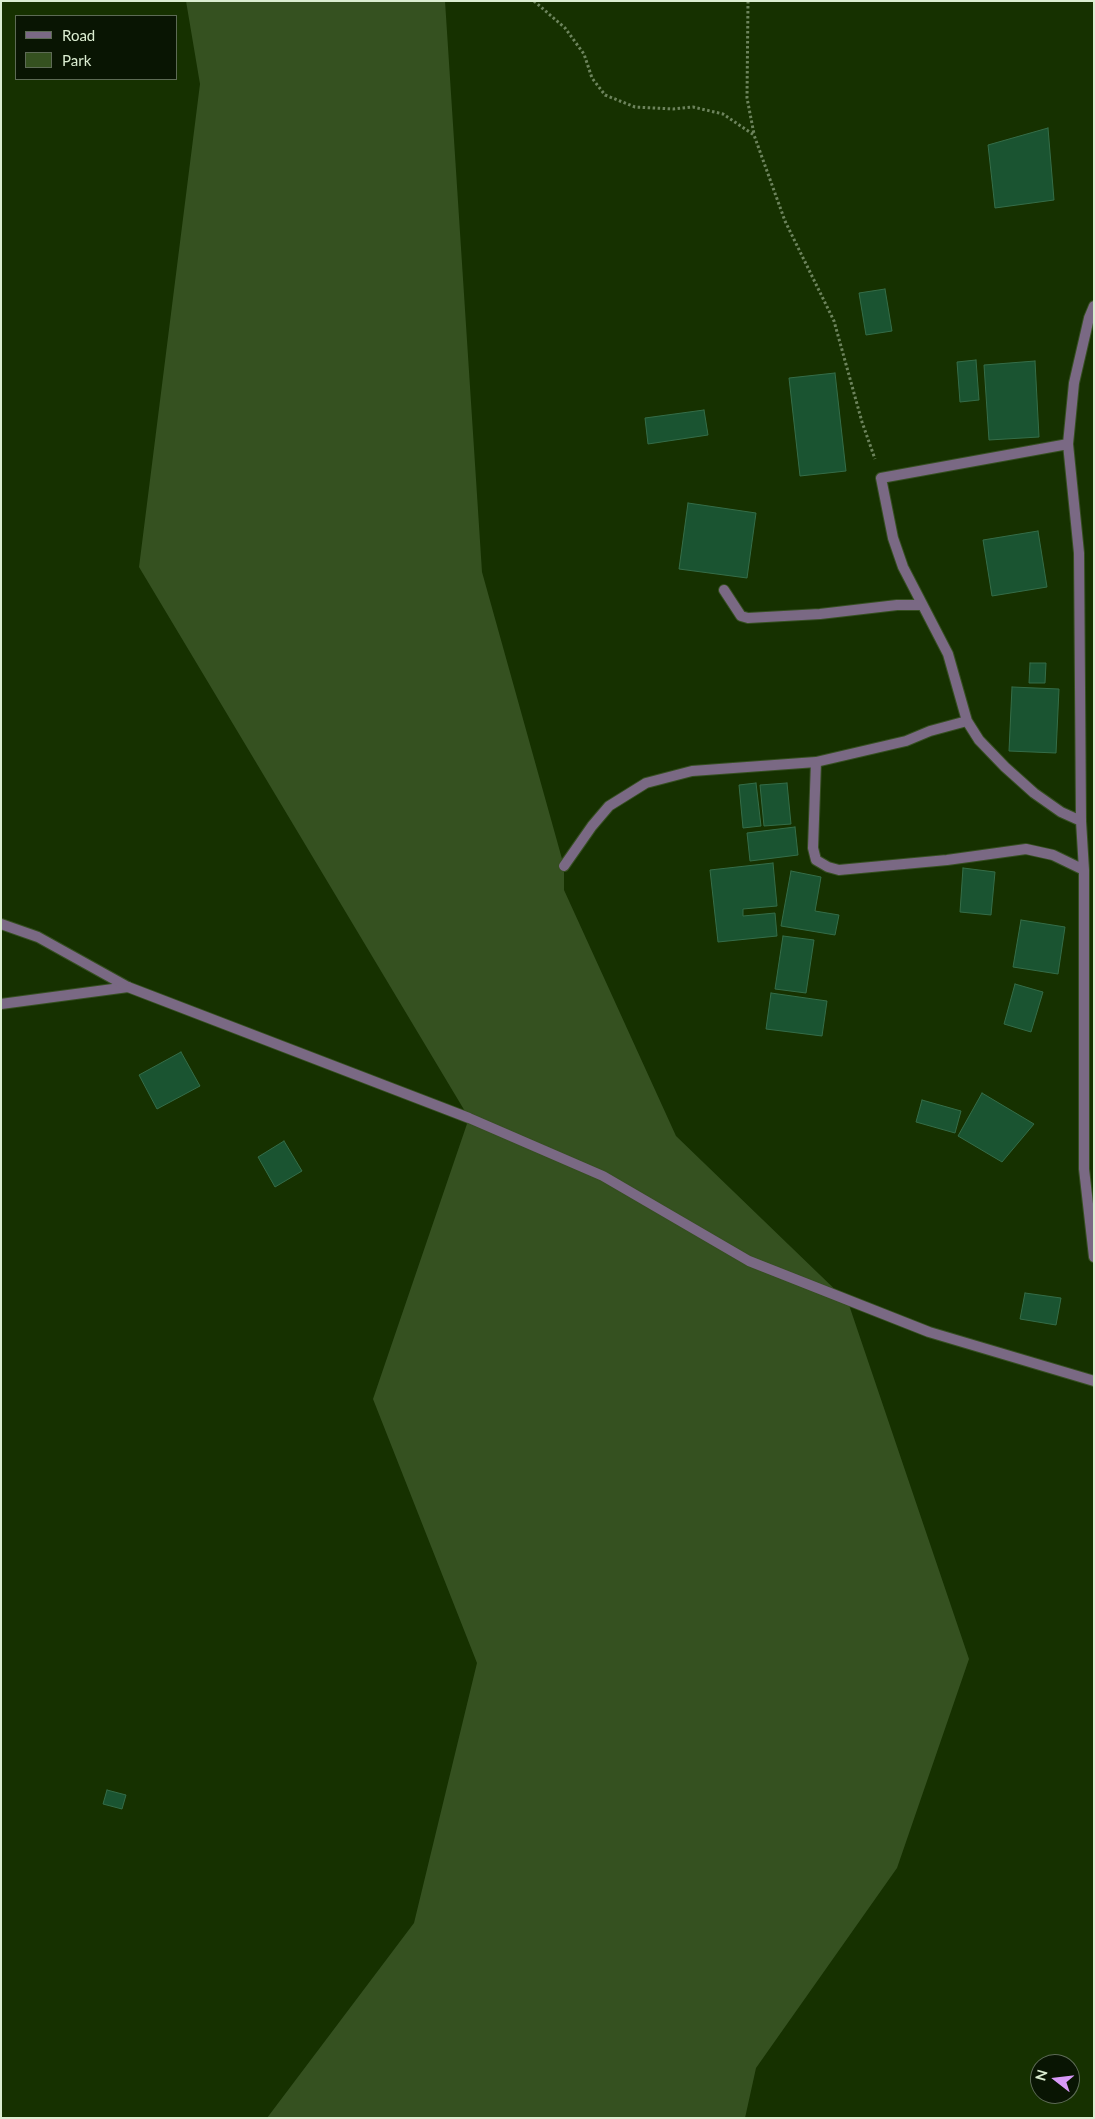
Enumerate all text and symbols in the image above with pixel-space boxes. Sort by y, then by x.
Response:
legend [15,15,178,80]
text: Road [62,26,95,44]
text: Park [62,51,91,69]
north arrow [1030,2054,1080,2104]
text: N [1031,2067,1051,2083]

